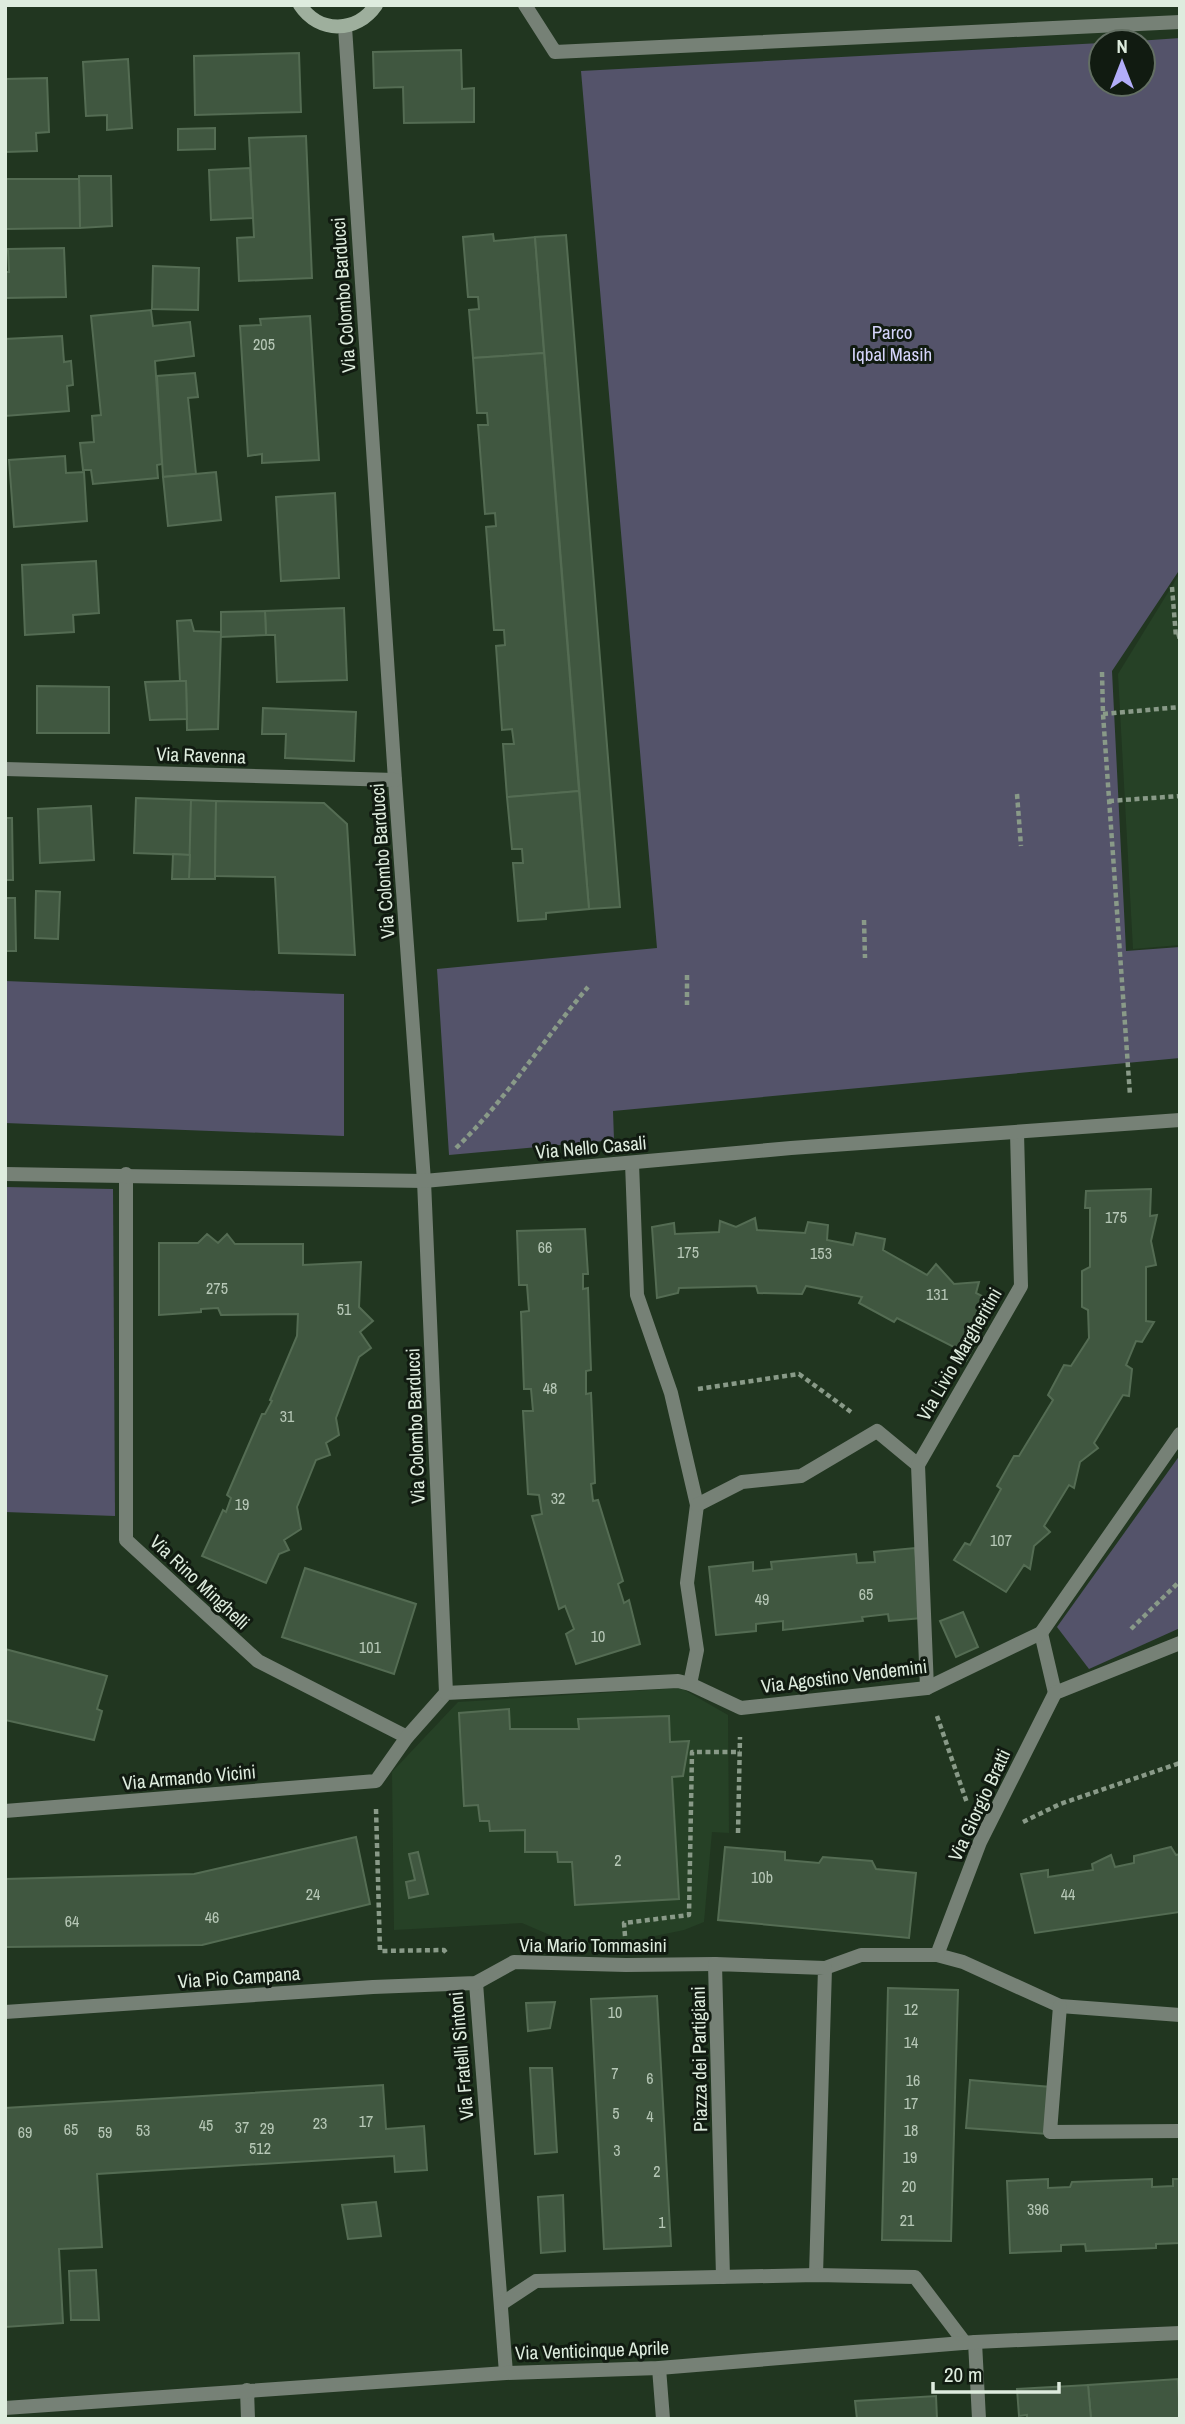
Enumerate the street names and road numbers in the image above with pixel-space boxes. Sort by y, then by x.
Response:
street label: Via Colombo Barducci [325,216,361,374]
street label: Via Ravenna [156,740,247,770]
street label: Via Colombo Barducci [364,782,400,940]
street label: Via Nello Casali [534,1129,648,1165]
street label: Via Livio Margheritini [910,1283,1008,1425]
street label: Via Colombo Barducci [399,1348,431,1504]
street label: Via Rino Minghelli [144,1529,256,1635]
street label: Via Agostino Vendemini [760,1653,928,1699]
street label: Via Giorgio Bratti [942,1745,1016,1865]
street label: Via Armando Vicini [121,1758,257,1796]
street label: Via Mario Tommasini [519,1932,667,1958]
street label: Via Pio Campana [177,1960,301,1994]
street label: Piazza dei Partigiani [685,1986,713,2132]
street label: Via Fratelli Sintoni [442,1991,480,2121]
street label: Via Venticinque Aprile [515,2334,669,2366]

